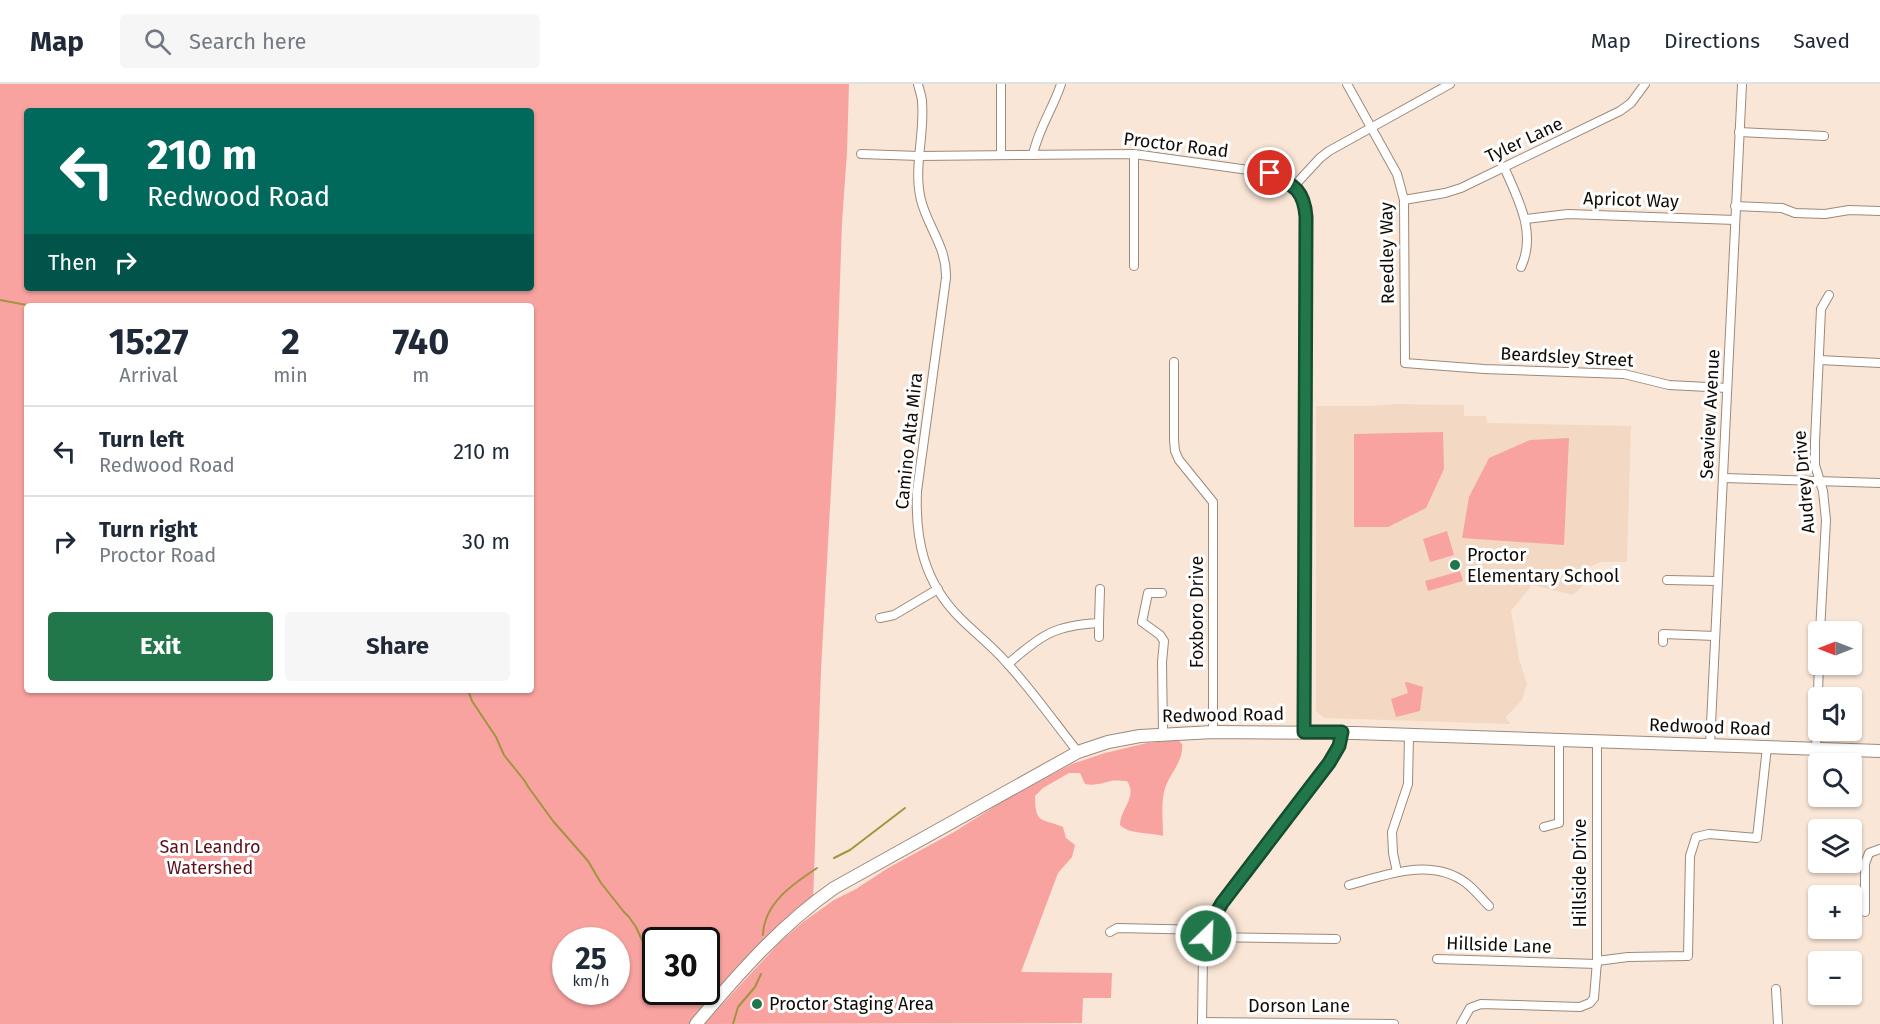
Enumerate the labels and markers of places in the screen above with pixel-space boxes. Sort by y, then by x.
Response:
pin [1244,147,1295,198]
place label: Proctor Elementary School [1467,544,1619,587]
marker: Proctor Elementary School [1448,558,1462,572]
place label: Proctor Staging Area [769,993,934,1015]
marker: Proctor Staging Area [750,997,764,1011]

